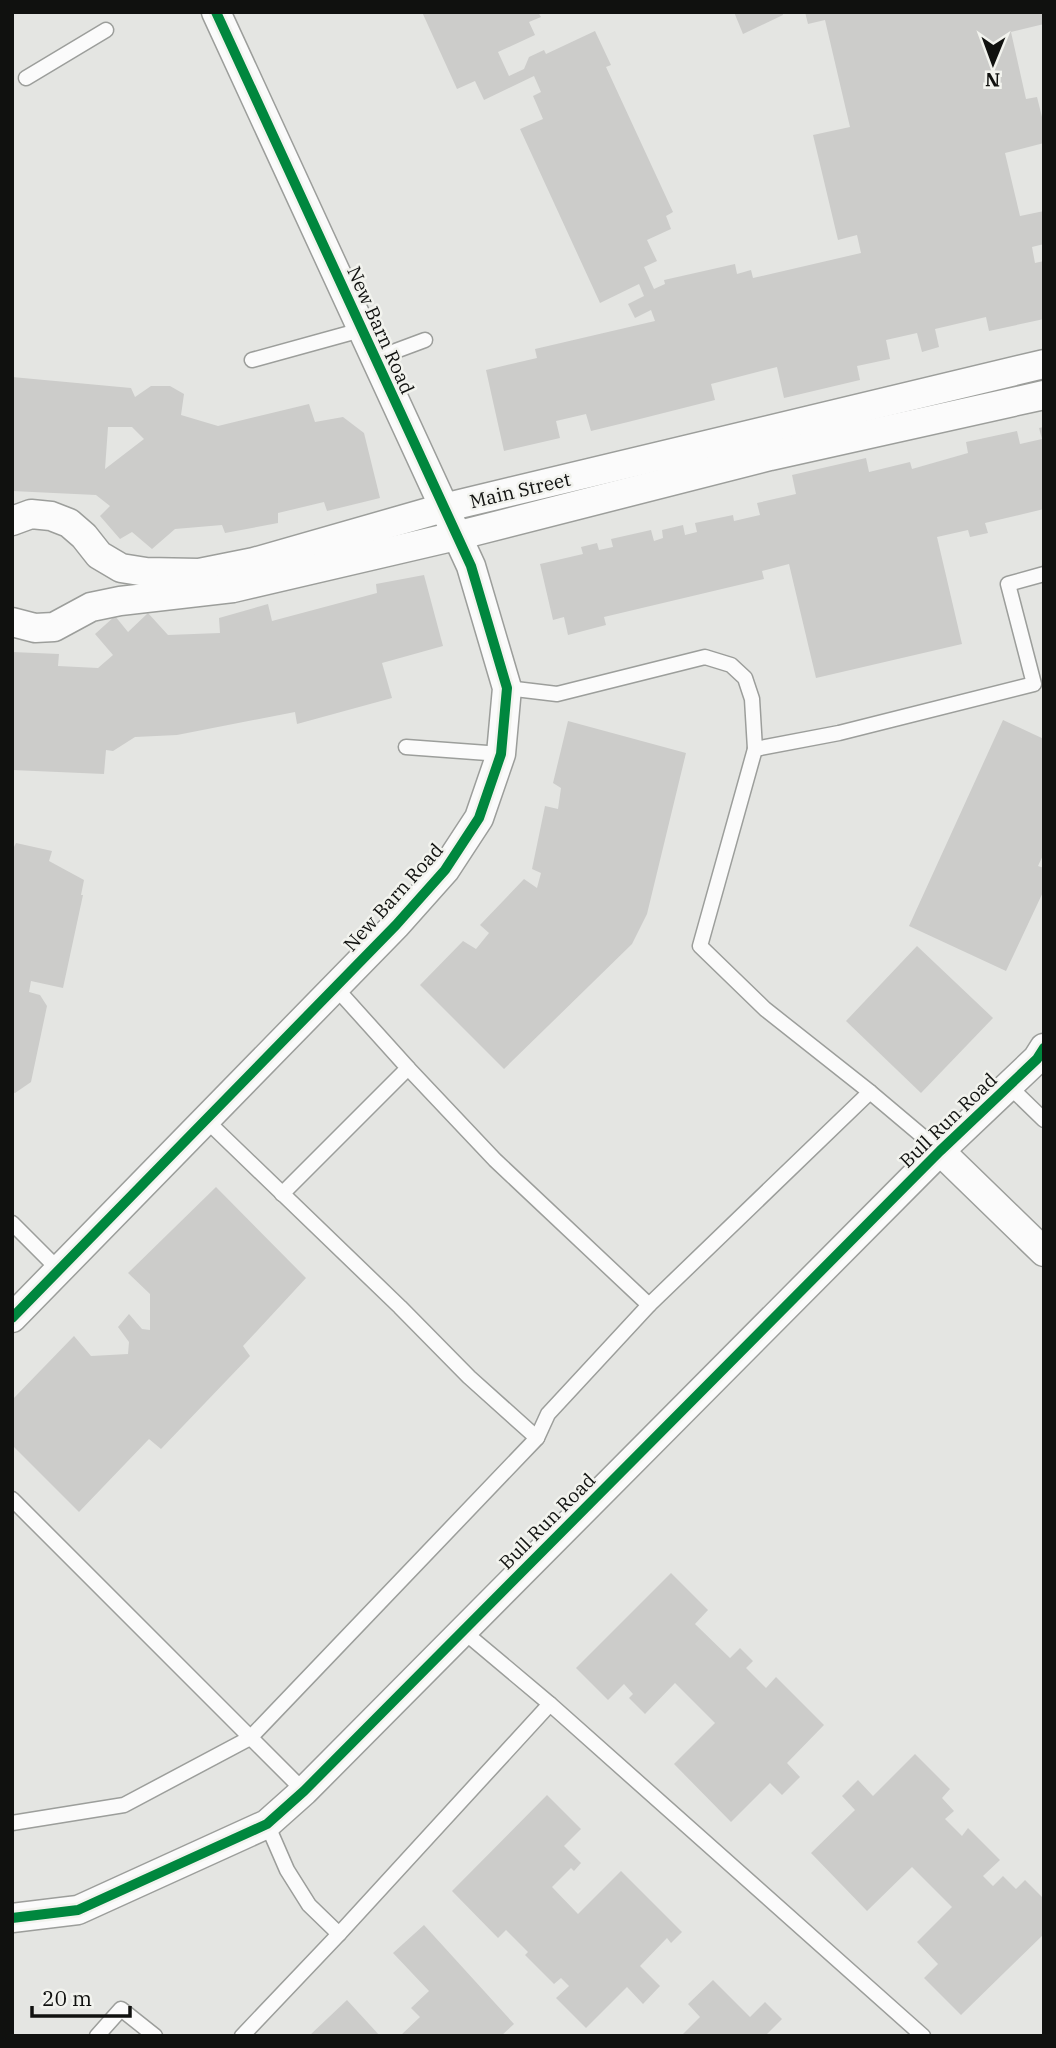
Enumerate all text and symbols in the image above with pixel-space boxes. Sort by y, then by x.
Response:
north arrow [958,28,1028,98]
text: N [985,68,1000,92]
street label: New Barn Road [342,262,420,398]
street label: Main Street [467,467,573,513]
street label: New Barn Road [338,838,448,956]
street label: Bull Run Road [894,1067,1002,1173]
street label: Bull Run Road [494,1468,600,1574]
scale bar [32,1974,130,2018]
text: 20 m [42,1984,92,2012]

